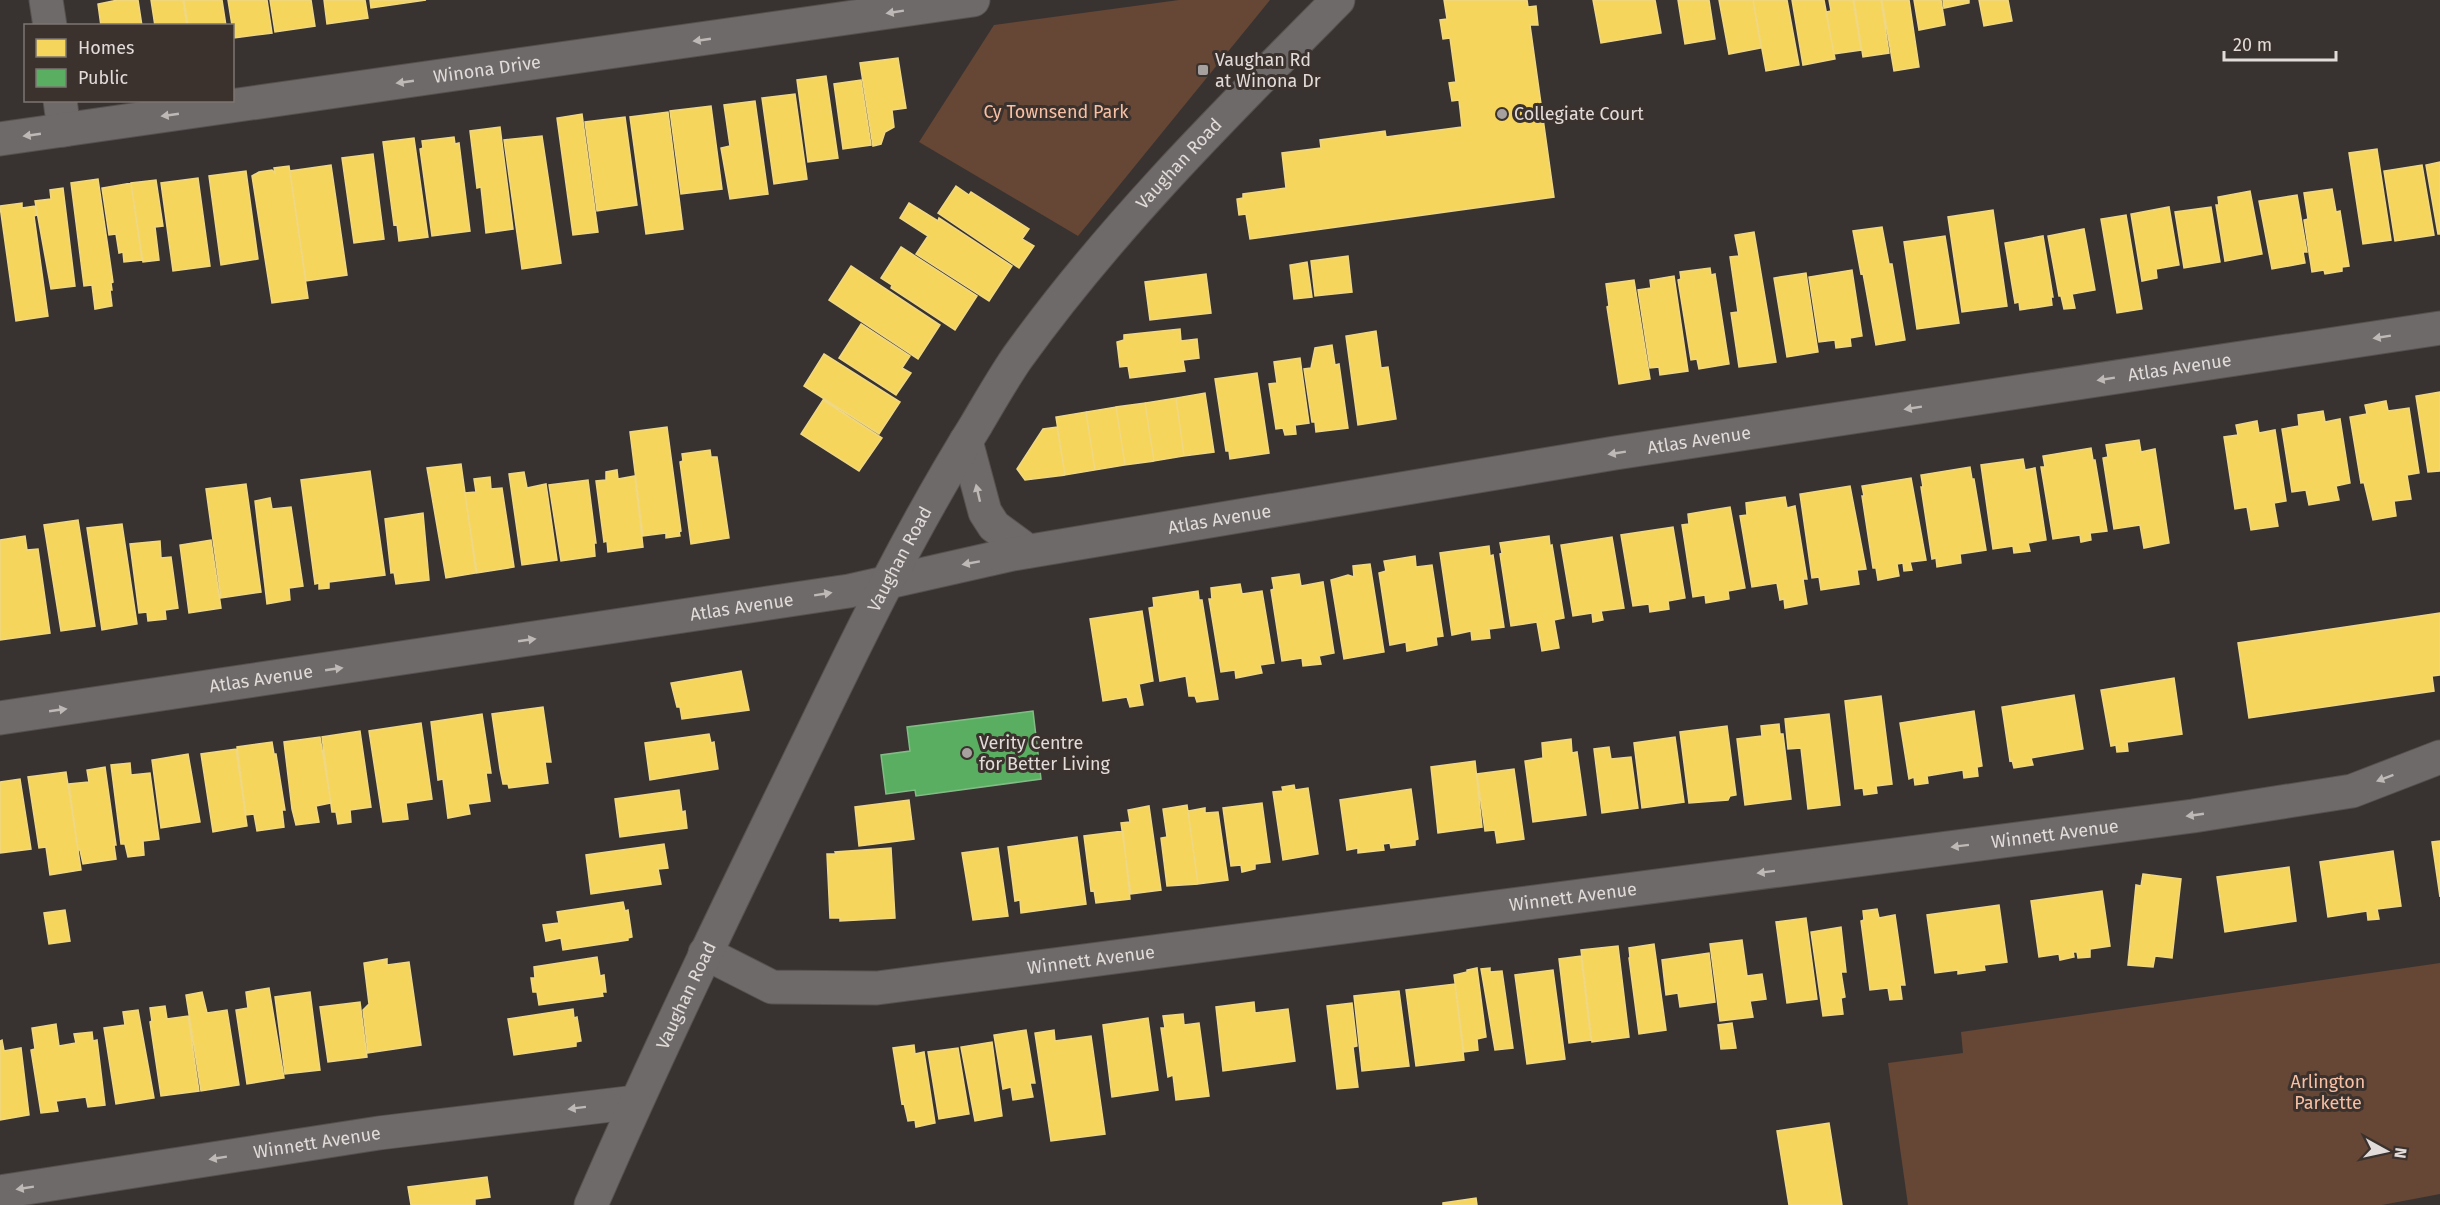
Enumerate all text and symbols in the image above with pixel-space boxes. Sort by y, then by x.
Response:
one-way arrow [885,8,904,17]
legend [24,24,234,102]
scale bar [2224,24,2336,62]
text: 20 m [2233,34,2272,56]
one-way arrow [692,35,711,44]
text: Homes [78,37,134,59]
place label: Vaughan Rd at Winona Dr [1215,49,1321,92]
street label: Winona Drive [432,51,542,88]
marker: Vaughan Rd at Winona Dr [1196,63,1210,77]
text: Public [78,67,128,89]
one-way arrow [395,77,414,86]
park label: Cy Townsend Park [984,101,1129,123]
place label: Collegiate Court [1514,103,1644,125]
marker: Collegiate Court [1495,107,1509,121]
one-way arrow [161,111,180,120]
street label: Vaughan Road [1131,114,1227,214]
one-way arrow [22,130,41,139]
one-way arrow [2373,333,2392,342]
street label: Atlas Avenue [2126,349,2233,386]
one-way arrow [2097,374,2116,383]
one-way arrow [1904,403,1923,412]
street label: Atlas Avenue [1646,422,1752,459]
one-way arrow [1607,448,1626,457]
one-way arrow [973,483,983,502]
street label: Atlas Avenue [1166,500,1273,539]
street label: Vaughan Road [863,503,937,615]
one-way arrow [961,559,980,568]
street label: Atlas Avenue [688,588,795,626]
one-way arrow [814,590,833,599]
one-way arrow [517,635,536,644]
street label: Atlas Avenue [208,660,314,698]
one-way arrow [324,664,343,673]
one-way arrow [48,705,67,714]
place label: Verity Centre for Better Living [979,732,1111,775]
marker: Verity Centre for Better Living [960,746,974,760]
one-way arrow [2376,774,2394,784]
one-way arrow [2185,811,2204,820]
street label: Winnett Avenue [1990,815,2120,853]
one-way arrow [1950,842,1969,851]
one-way arrow [1757,867,1776,876]
street label: Winnett Avenue [1508,878,1638,916]
street label: Vaughan Road [651,938,721,1053]
street label: Winnett Avenue [1026,941,1156,979]
park label: Arlington Parkette [2291,1071,2365,1114]
one-way arrow [568,1103,587,1112]
north arrow [2356,1121,2416,1181]
street label: Winnett Avenue [252,1122,382,1163]
text: N [2390,1146,2411,1160]
one-way arrow [208,1154,227,1163]
one-way arrow [16,1184,35,1193]

